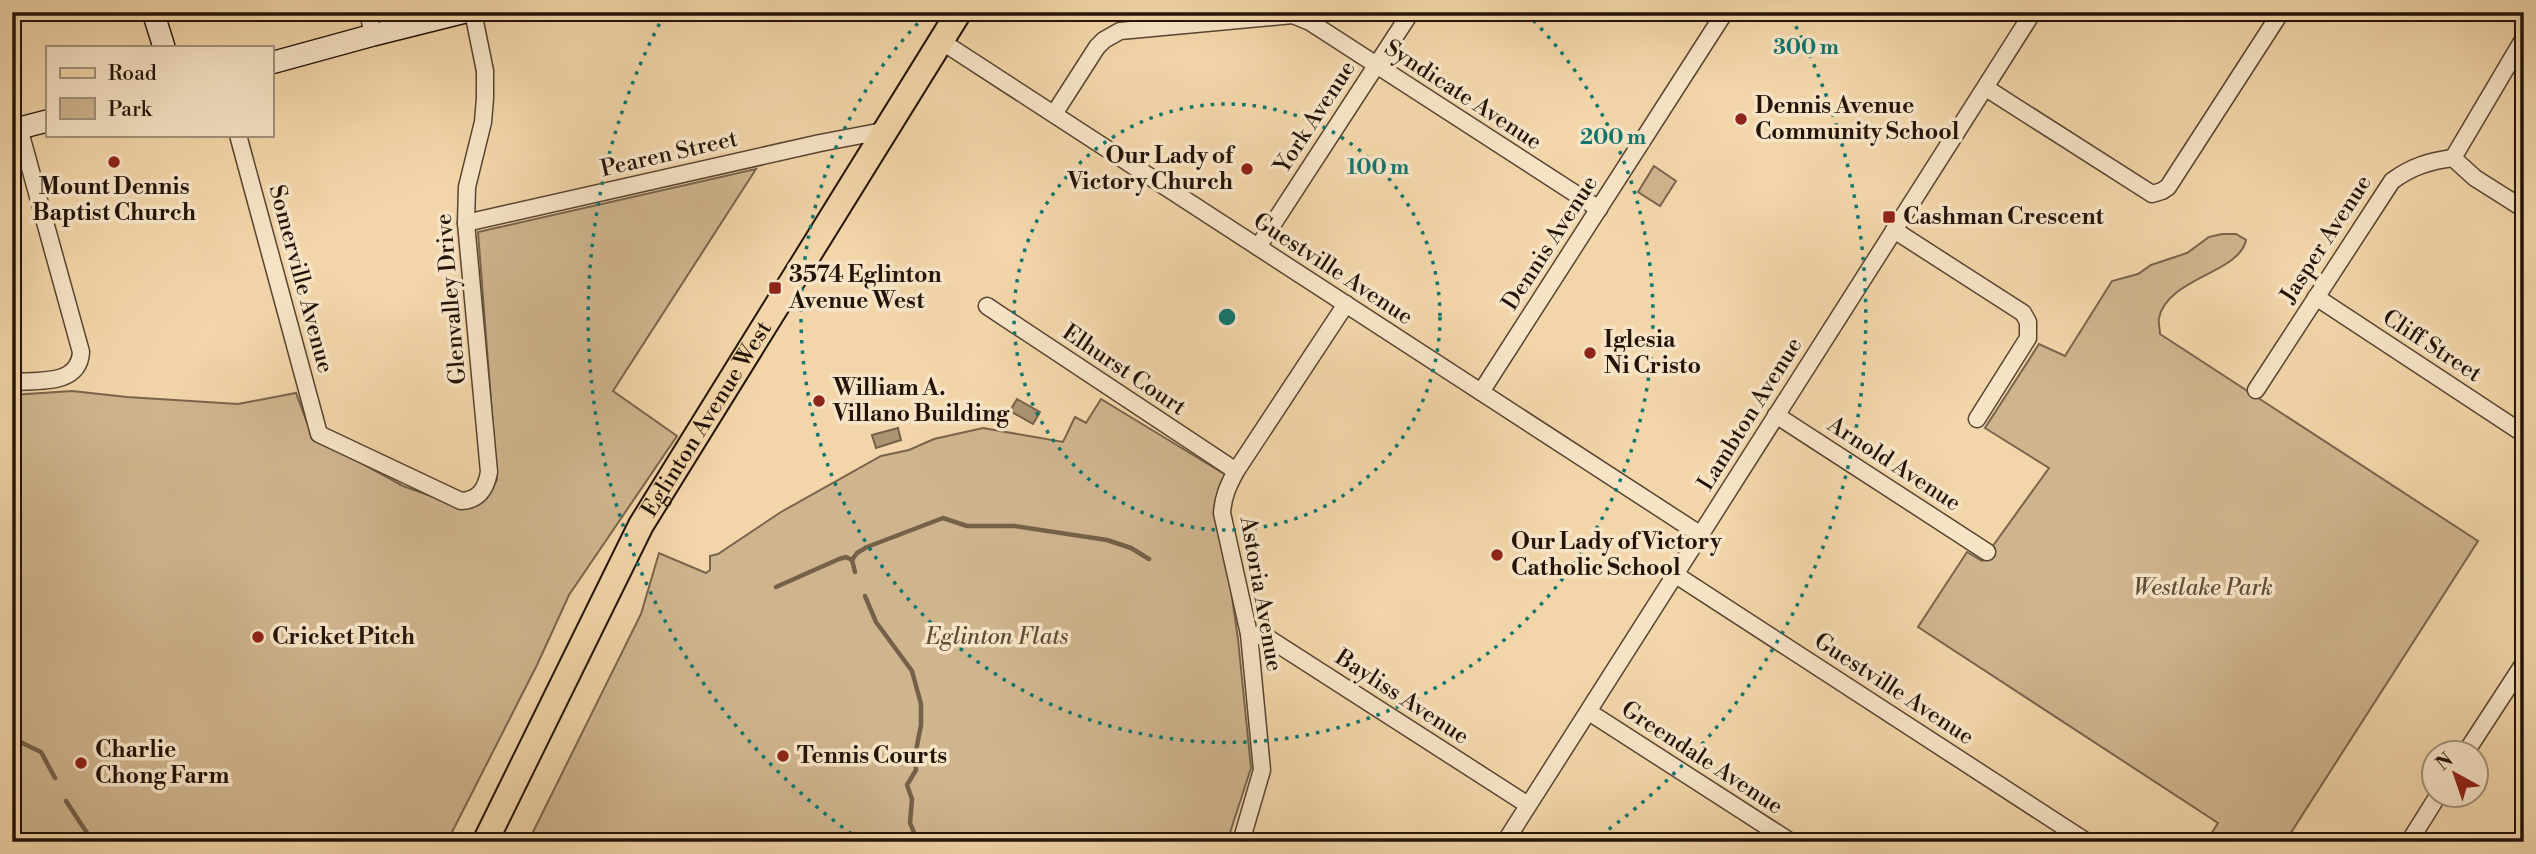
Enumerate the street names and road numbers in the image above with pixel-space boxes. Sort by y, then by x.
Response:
street label: Syndicate Avenue [1379,34,1547,156]
street label: York Avenue [1268,55,1362,179]
street label: Pearen Street [598,125,740,183]
street label: Dennis Avenue [1496,170,1604,316]
street label: Jasper Avenue [2274,170,2378,309]
street label: Somerville Avenue [262,182,340,376]
street label: Guestville Avenue [1248,207,1418,331]
street label: Glenvalley Drive [430,212,472,386]
street label: Cliff Street [2377,304,2487,388]
street label: Eglinton Avenue West [635,316,778,522]
street label: Elhurst Court [1057,318,1191,422]
street label: Lambton Avenue [1692,332,1808,496]
street label: Arnold Avenue [1821,410,1966,517]
street label: Astoria Avenue [1233,513,1288,674]
street label: Guestville Avenue [1809,627,1979,751]
street label: Bayliss Avenue [1329,643,1474,751]
street label: Greendale Avenue [1616,695,1788,821]

